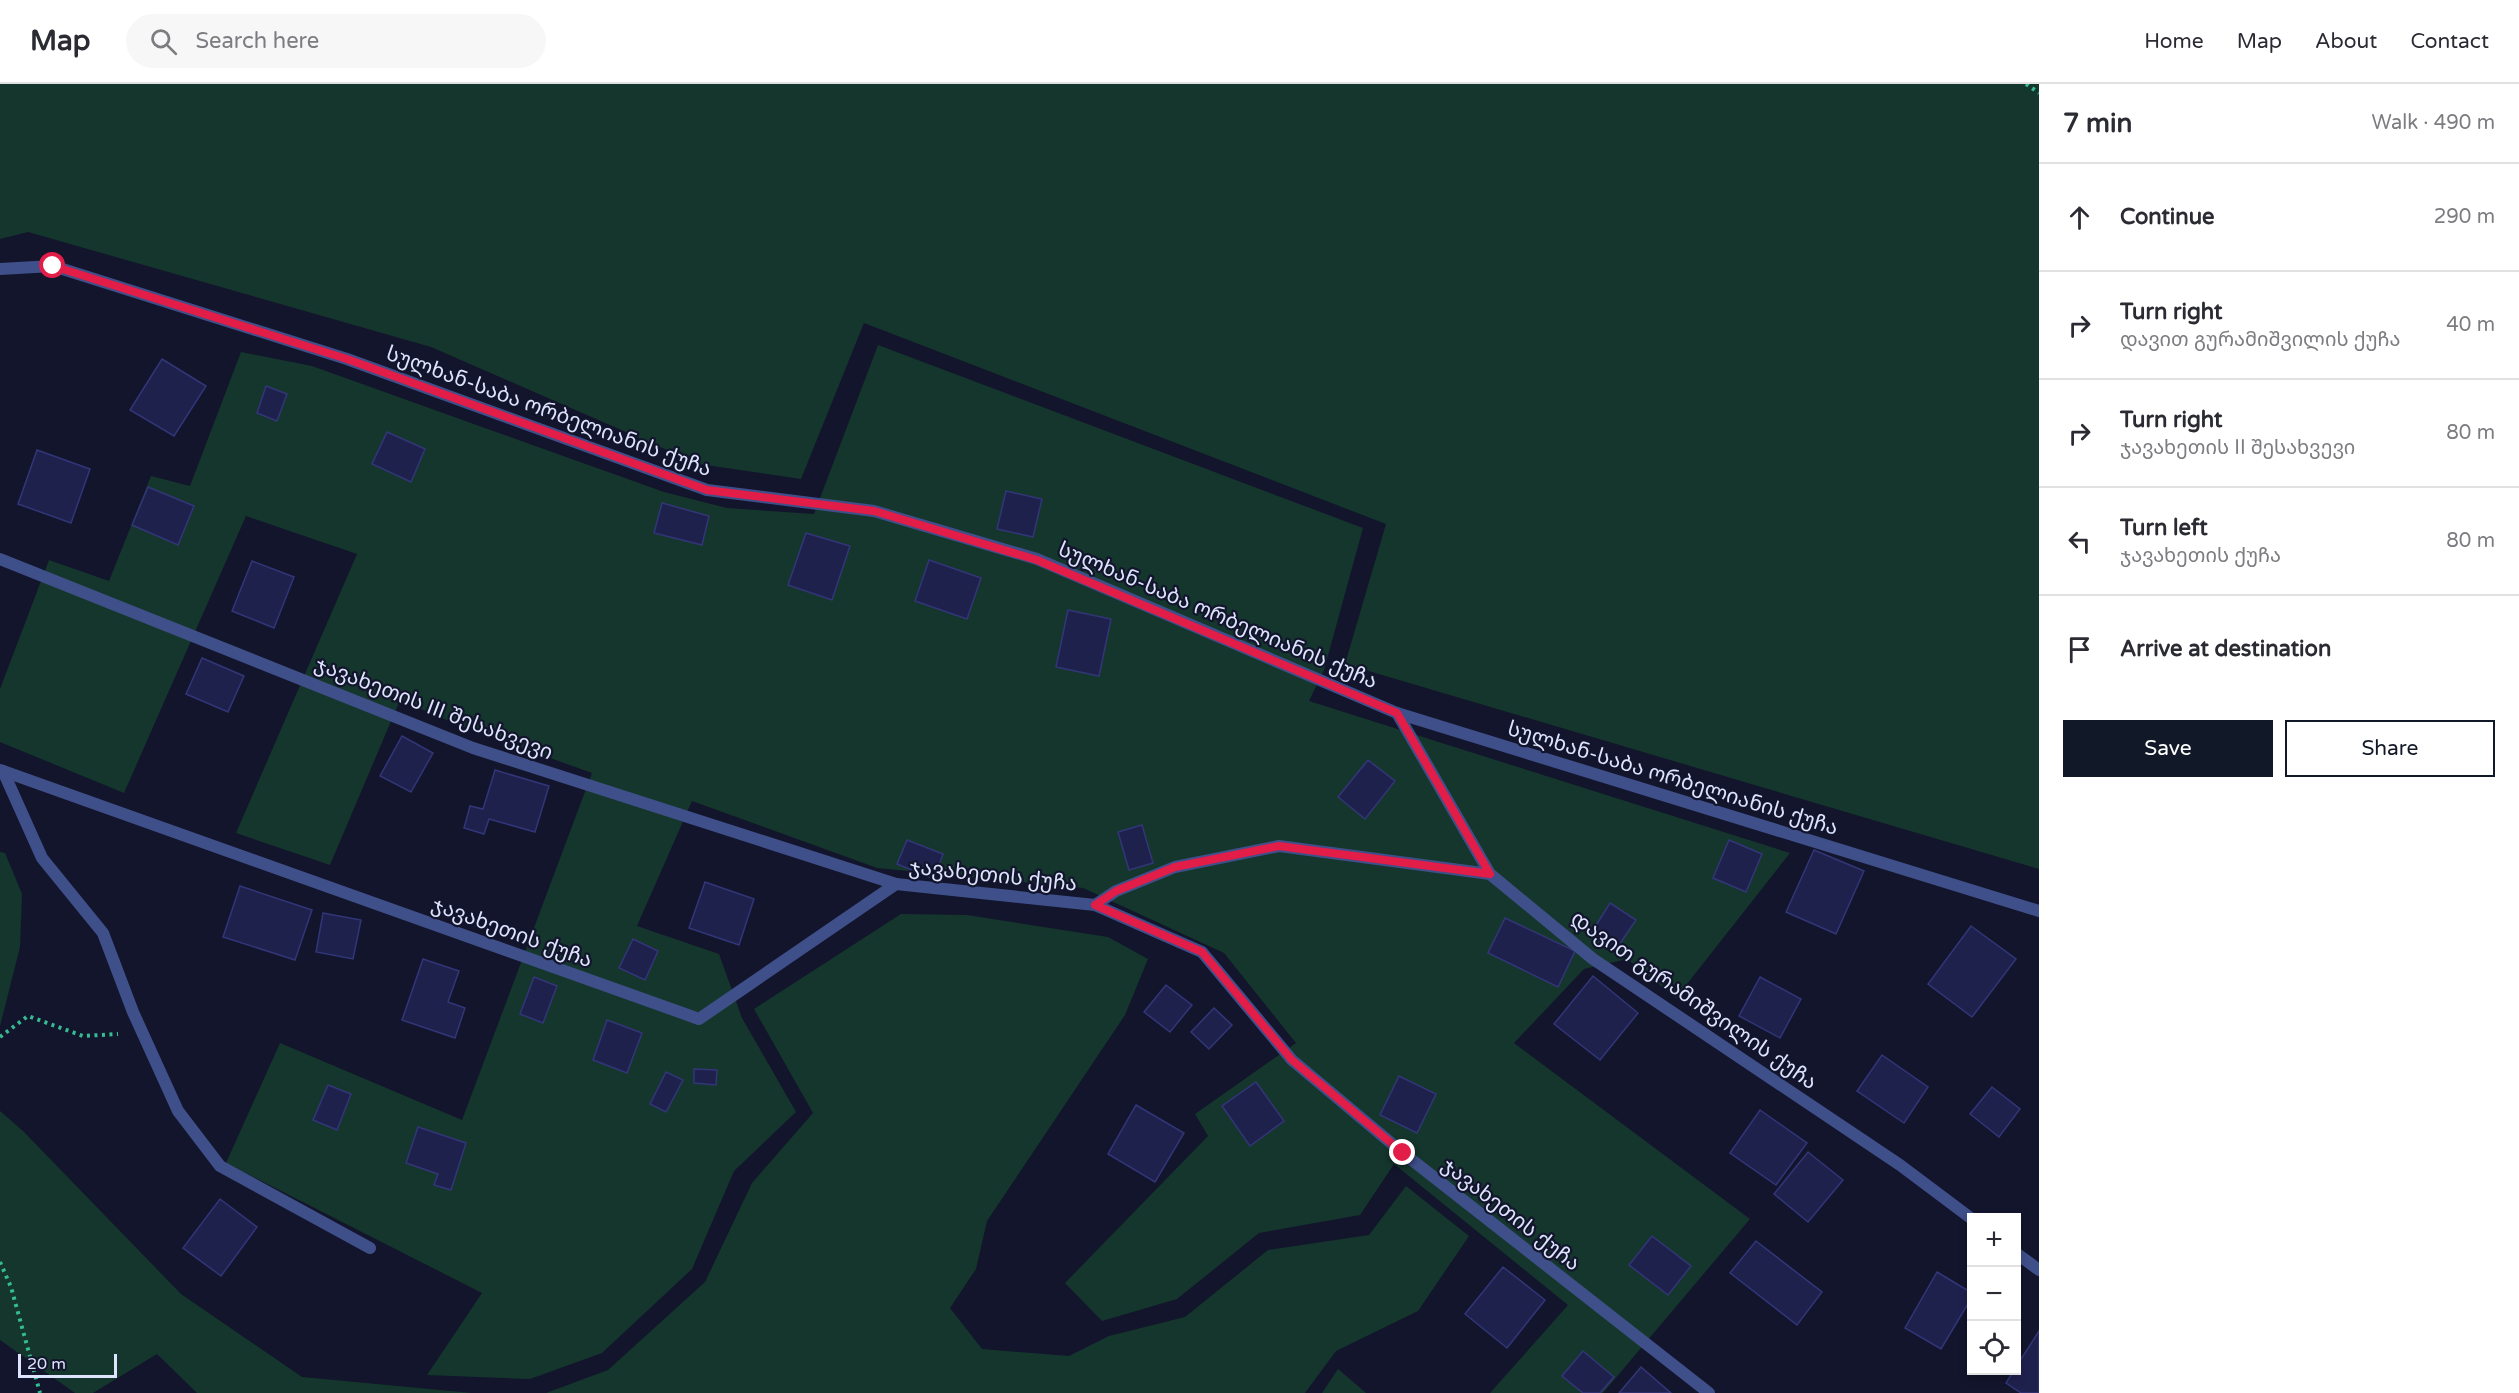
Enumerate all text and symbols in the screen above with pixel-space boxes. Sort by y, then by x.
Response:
search box [126,14,546,68]
text: Map [30,24,90,58]
icon: search [147,25,180,58]
text: Search here [195,28,319,54]
text: Home [2144,29,2204,54]
text: Map [2237,29,2282,54]
text: About [2315,29,2377,54]
text: Contact [2410,29,2489,54]
text: 7 min [2063,108,2132,139]
text: Walk · 490 m [2372,111,2495,135]
icon: ahead [2063,201,2096,234]
text: Continue [2120,204,2215,230]
text: 290 m [2434,205,2495,229]
route start [39,252,65,278]
text: Turn right [2120,299,2222,325]
icon: right [2063,309,2096,342]
text: 40 m [2446,313,2495,337]
text: დავით გურამიშვილის ქუჩა [2120,328,2400,352]
street label: სულხან-საბა ორბელიანის ქუჩა [383,341,715,482]
text: Turn right [2120,407,2222,433]
icon: right [2063,417,2096,450]
text: 80 m [2446,421,2495,445]
text: ჯავახეთის II შესახვევი [2120,436,2355,460]
text: Turn left [2120,515,2208,541]
icon: left [2063,525,2096,558]
text: 80 m [2446,529,2495,553]
street label: სულხან-საბა ორბელიანის ქუჩა [1054,537,1381,694]
text: ჯავახეთის ქუჩა [2120,544,2281,568]
icon: arrive [2063,633,2096,666]
text: Arrive at destination [2120,636,2331,662]
street label: ჯავახეთის III შესახვევი [311,651,556,765]
street label: სულხან-საბა ორბელიანის ქუჩა [1505,716,1841,841]
button: Save [2063,720,2273,777]
button: Share [2285,720,2495,777]
street label: ჯავახეთის ქუჩა [908,854,1078,897]
street label: ჯავახეთის ქუჩა [428,892,595,973]
street label: დავით გურამიშვილის ქუჩა [1566,906,1821,1095]
route end [1389,1139,1415,1165]
street label: ჯავახეთის ქუჩა [1436,1153,1585,1276]
map controls [1967,1213,2021,1375]
button: + [1967,1213,2021,1267]
button: − [1967,1267,2021,1321]
button: locate [1967,1321,2021,1375]
scale bar [18,1351,117,1378]
text: 20 m [27,1354,66,1374]

